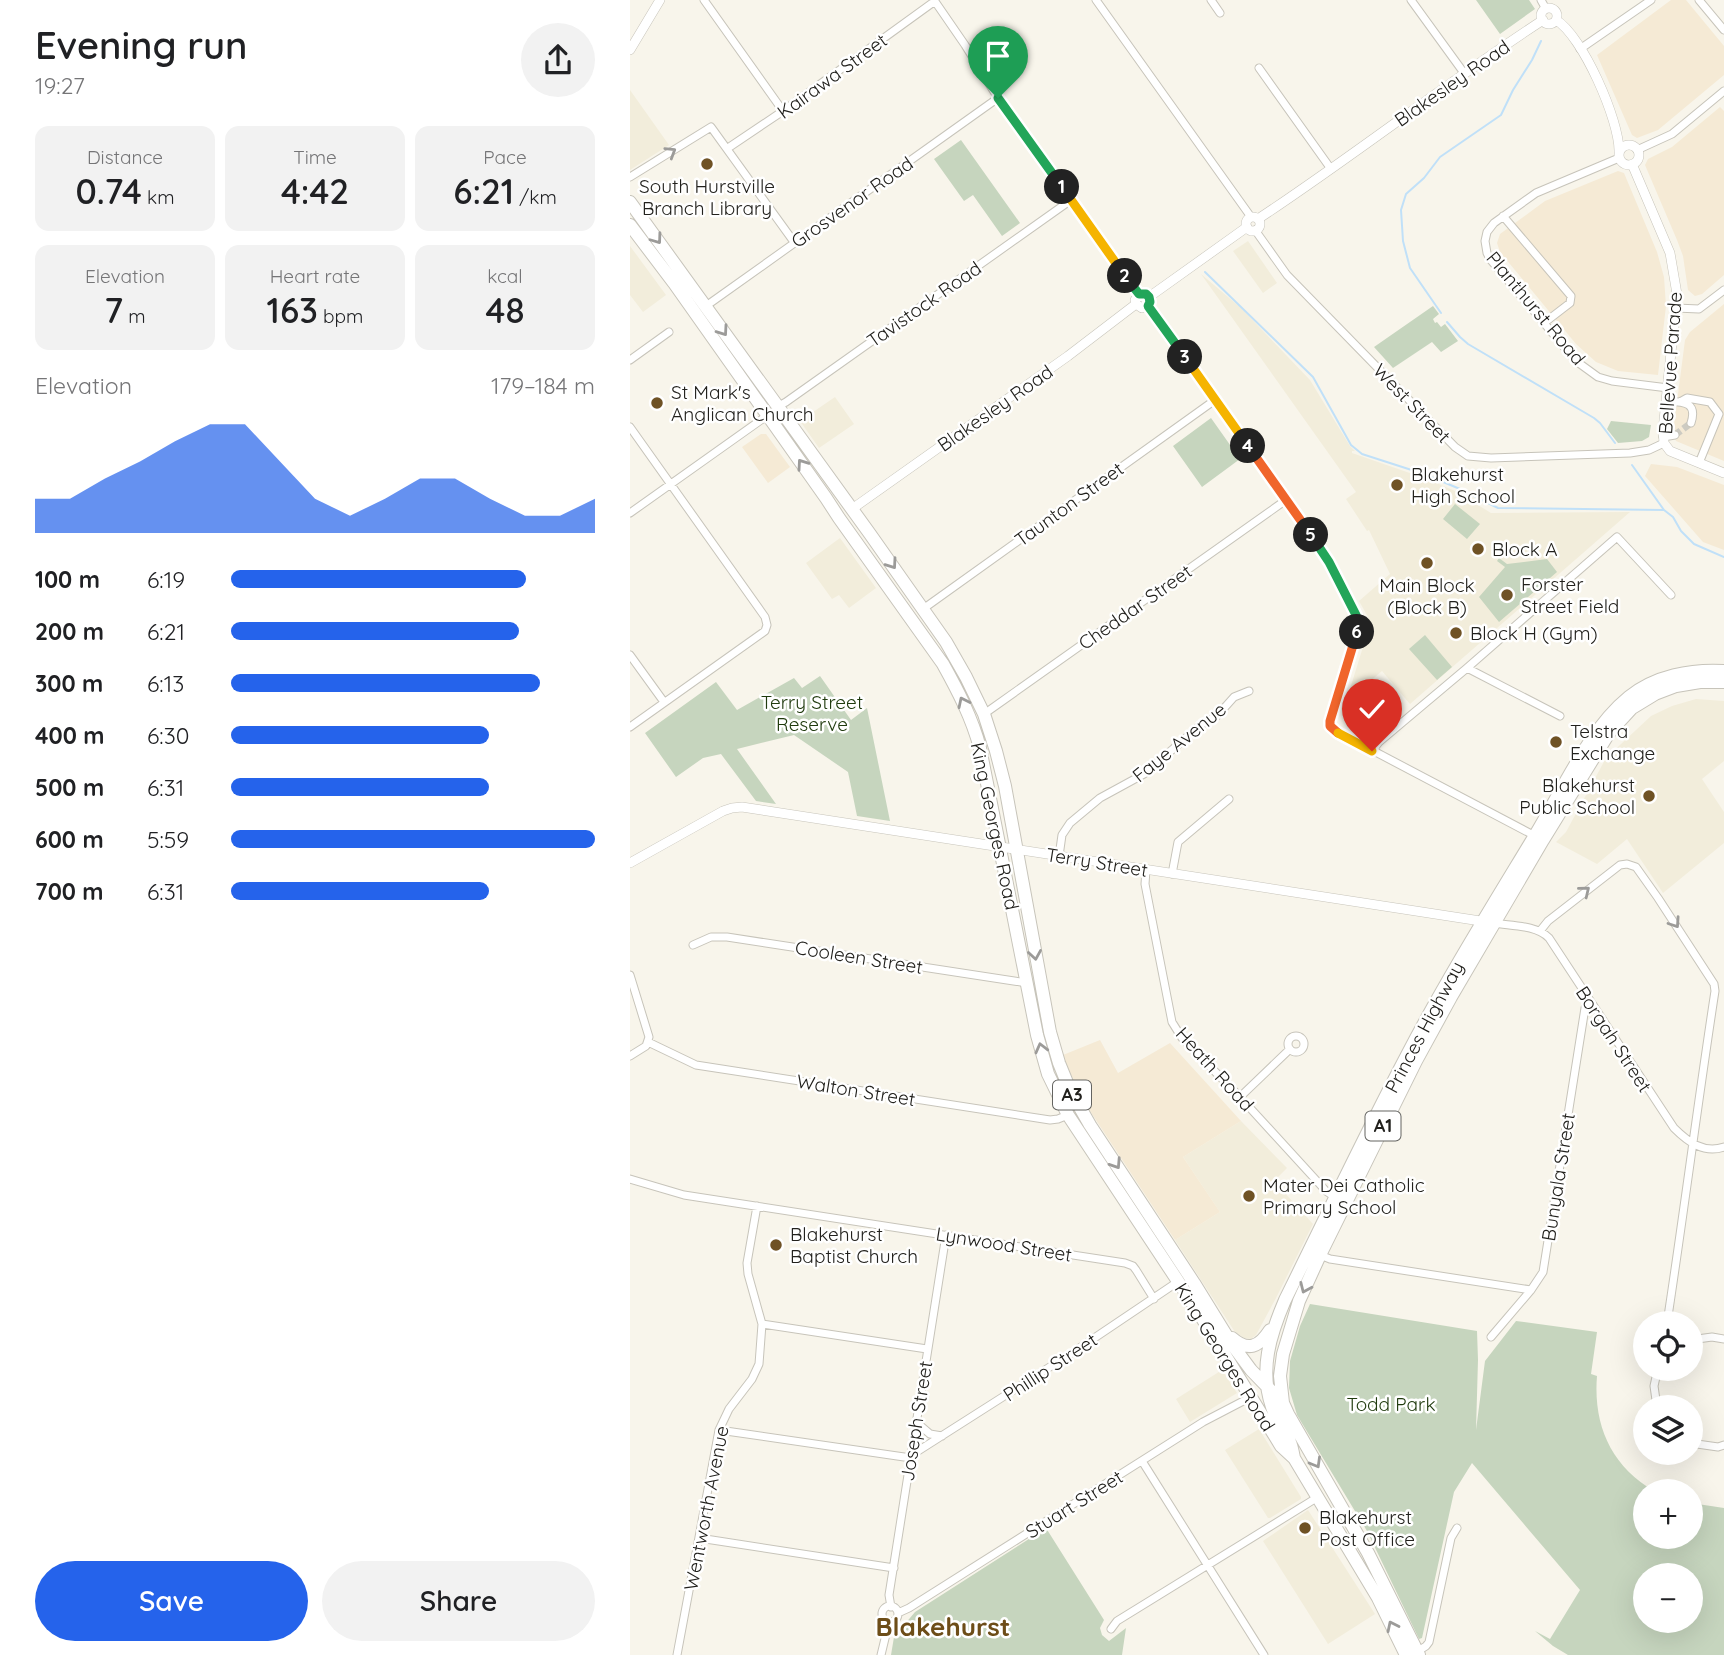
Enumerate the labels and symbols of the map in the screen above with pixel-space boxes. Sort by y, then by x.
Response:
pin [968,26,1028,98]
street label: Kairawa Street [772,28,892,124]
street label: Blakesley Road [1390,34,1514,132]
one-way arrow [663,147,676,160]
street label: Grosvenor Road [786,151,918,253]
marker: South Hurstville Branch Library [699,156,715,172]
pin: 1 [1044,170,1080,204]
place label: South Hurstville Branch Library [639,174,775,220]
one-way arrow [649,231,661,243]
street label: Planthurst Road [1481,246,1591,370]
street label: Tavistock Road [862,256,986,352]
pin: 2 [1107,258,1142,294]
street label: Bellevue Parade [1653,291,1687,435]
one-way arrow [715,323,727,336]
pin: 3 [1168,340,1202,374]
street label: West Street [1368,358,1456,448]
street label: Blakesley Road [933,359,1057,457]
place label: St Mark's Anglican Church [671,380,814,426]
marker: St Mark's Anglican Church [649,395,665,411]
pin: 4 [1230,428,1266,464]
street label: Taunton Street [1010,456,1128,552]
one-way arrow [798,459,811,472]
place label: Blakehurst High School [1411,462,1515,508]
marker: Blakehurst High School [1389,477,1405,493]
pin: 5 [1294,518,1328,552]
place label: Block A [1492,537,1557,561]
marker: Block A [1470,541,1486,557]
marker: Main Block (Block B) [1419,555,1435,571]
one-way arrow [884,556,896,569]
street label: Cheddar Street [1074,559,1196,655]
place label: Forster Street Field [1521,572,1619,618]
place label: Main Block (Block B) [1379,573,1475,619]
marker: Forster Street Field [1499,587,1515,603]
pin: 6 [1340,614,1374,650]
place label: Block H (Gym) [1470,621,1598,645]
marker: Block H (Gym) [1448,625,1464,641]
pin [1342,679,1402,751]
park label: Terry Street Reserve [761,690,863,736]
one-way arrow [958,697,972,709]
street label: Faye Avenue [1127,697,1231,787]
place label: Telstra Exchange [1570,719,1655,765]
marker: Telstra Exchange [1548,734,1564,750]
street label: King Georges Road [966,740,1024,912]
place label: Blakehurst Public School [1519,773,1635,819]
marker: Blakehurst Public School [1641,788,1657,804]
street label: Terry Street [1045,842,1149,882]
one-way arrow [1577,887,1589,900]
one-way arrow [1667,915,1680,928]
street label: Cooleen Street [793,935,925,979]
one-way arrow [1027,949,1042,961]
street label: Princes Highway [1379,957,1469,1097]
street label: Borgah Street [1571,981,1657,1097]
street label: Heath Road [1171,1022,1259,1116]
one-way arrow [1035,1042,1049,1054]
street label: Walton Street [795,1069,917,1111]
road number: A3 [1053,1080,1091,1110]
street label: Bunyala Street [1536,1111,1580,1243]
road number: A1 [1366,1112,1400,1140]
one-way arrow [1108,1157,1121,1170]
place label: Mater Dei Catholic Primary School [1263,1173,1425,1219]
marker: Mater Dei Catholic Primary School [1241,1188,1257,1204]
street label: Lynwood Street [934,1221,1074,1267]
place label: Blakehurst Baptist Church [790,1222,918,1268]
marker: Blakehurst Baptist Church [768,1237,784,1253]
street label: King Georges Road [1170,1278,1280,1436]
one-way arrow [1299,1281,1313,1293]
street label: Phillip Street [998,1328,1102,1406]
street label: Joseph Street [895,1359,937,1483]
park label: Todd Park [1346,1392,1436,1416]
street label: Wentworth Avenue [678,1424,734,1592]
one-way arrow [1308,1455,1321,1468]
street label: Stuart Street [1021,1465,1127,1543]
place label: Blakehurst Post Office [1319,1505,1415,1551]
marker: Blakehurst Post Office [1297,1520,1313,1536]
district label: Blakehurst [876,1610,1010,1643]
one-way arrow [1386,1621,1400,1633]

